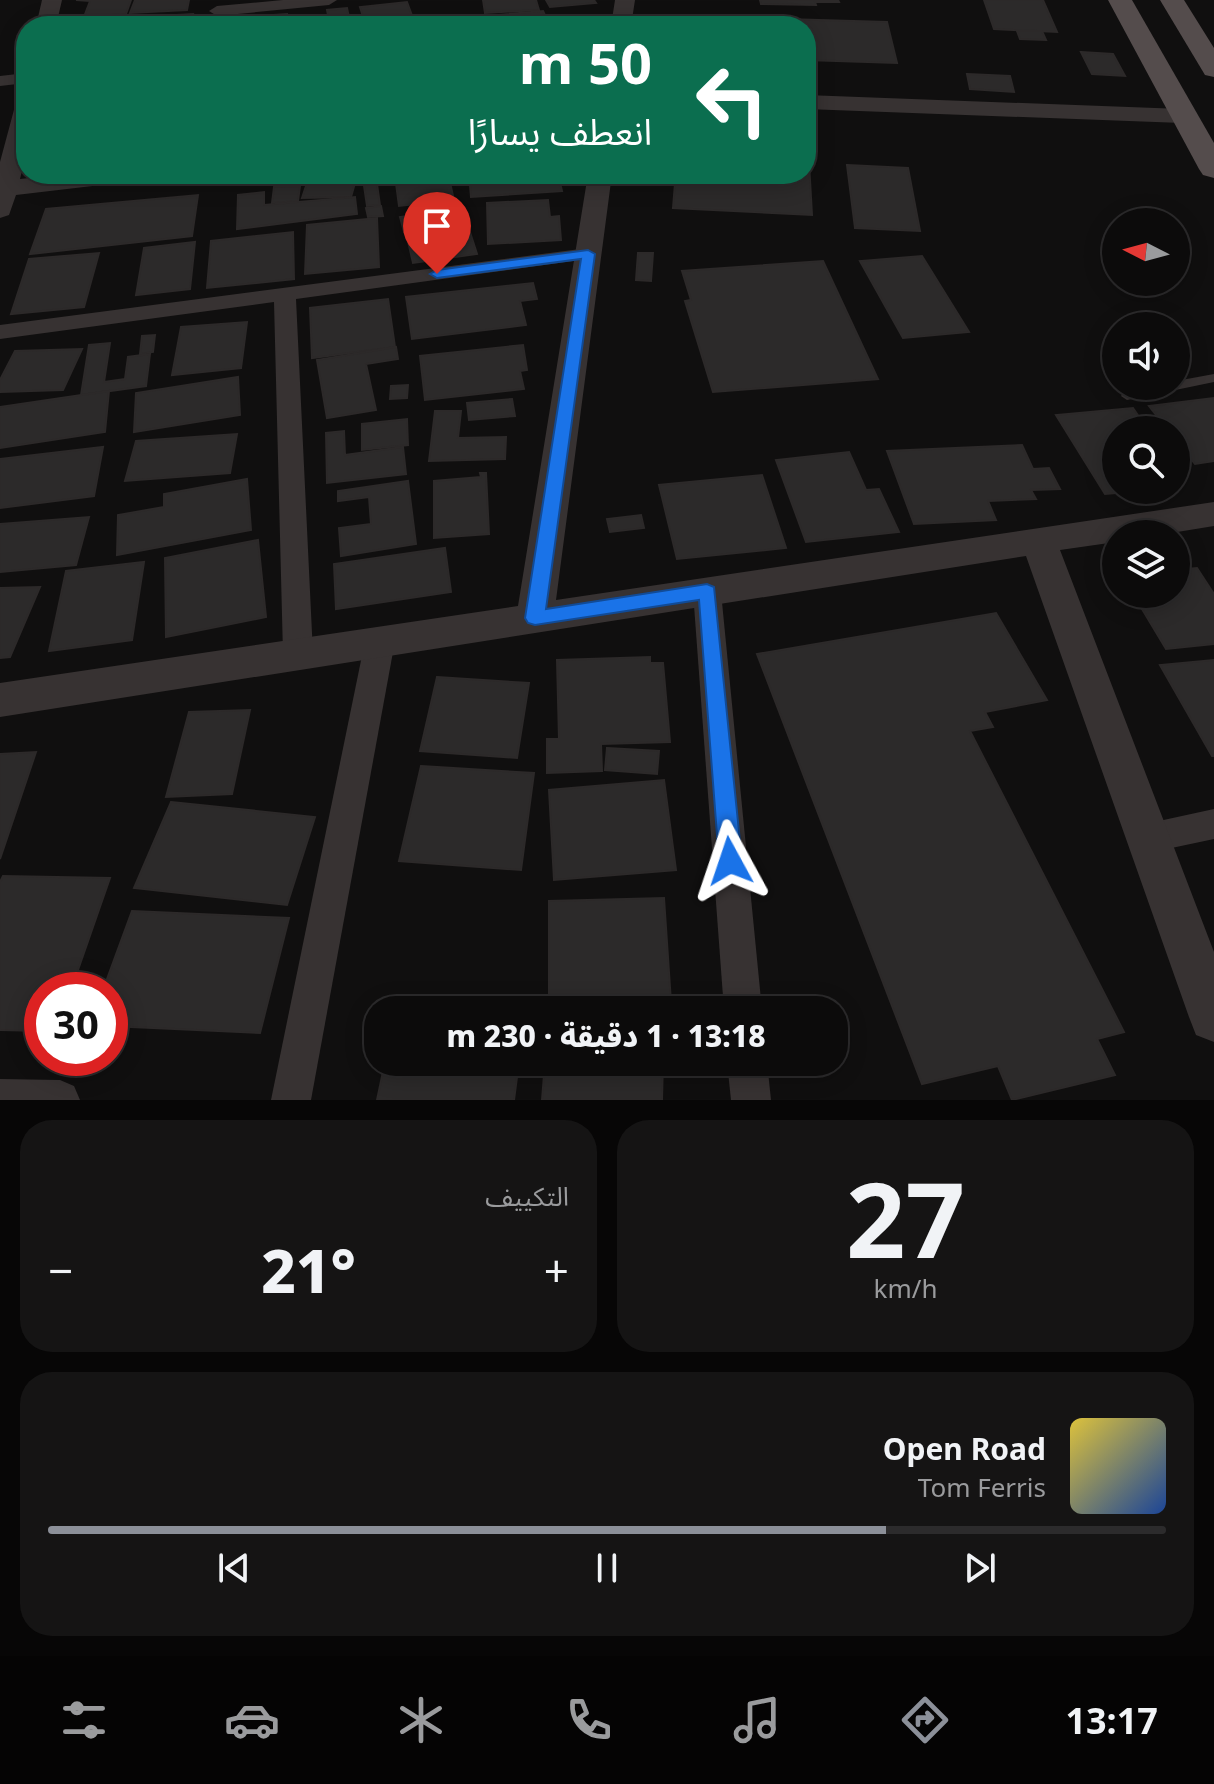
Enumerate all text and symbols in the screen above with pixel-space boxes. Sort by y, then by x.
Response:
text: 50 m [519,24,652,100]
icon: left [680,48,784,152]
text: انعطف يسارًا [468,107,652,156]
pin [403,192,471,274]
icon: arrive [415,204,459,248]
north arrow [1102,208,1190,296]
map controls [1102,208,1190,608]
button: sound [1102,312,1190,400]
button: search [1102,416,1190,504]
button: layers [1102,520,1190,608]
position arrow [688,819,772,903]
speed limit sign: 30 [24,972,128,1076]
text: 13:18 · 1 دقيقة · 230 m [446,1015,766,1056]
text: 27 [846,1147,965,1288]
text: التكييف [485,1178,569,1214]
text: 21° [261,1229,356,1311]
text: − [48,1240,73,1300]
text: + [544,1240,569,1300]
text: km/h [874,1270,937,1306]
text: Open Road [883,1428,1046,1469]
text: Tom Ferris [918,1469,1046,1505]
icon: previous [212,1546,256,1590]
icon: pause [585,1546,629,1590]
icon: next [958,1546,1002,1590]
icon: filters [56,1692,112,1748]
icon: car [224,1692,280,1748]
icon: climate [393,1692,449,1748]
icon: phone [561,1692,617,1748]
icon: music [729,1692,785,1748]
icon: directions [897,1692,953,1748]
text: 13:17 [1065,1696,1158,1745]

